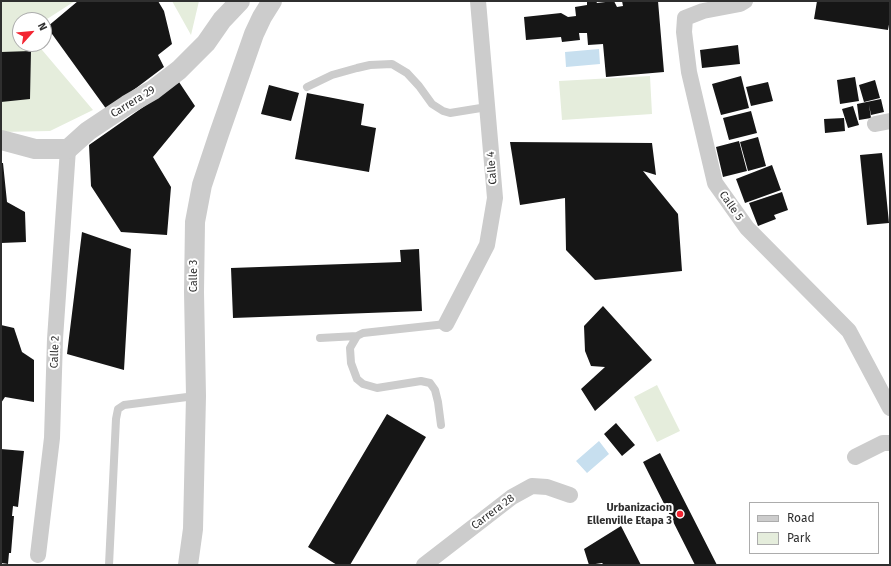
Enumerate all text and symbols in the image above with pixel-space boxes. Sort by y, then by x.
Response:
north arrow [12,12,52,52]
text: N [35,21,50,33]
street label: Carrera 29 [108,83,158,121]
street label: Calle 4 [484,151,500,185]
street label: Calle 5 [716,189,746,223]
street label: Calle 3 [187,260,201,292]
street label: Calle 2 [48,335,62,369]
street label: Carrera 28 [469,492,517,532]
place label: Urbanizacion Ellenville Etapa 3 [587,501,672,527]
legend [749,502,879,554]
marker: Urbanizacion Ellenville Etapa 3 [675,509,685,519]
text: Road [787,511,815,525]
text: Park [787,531,811,545]

